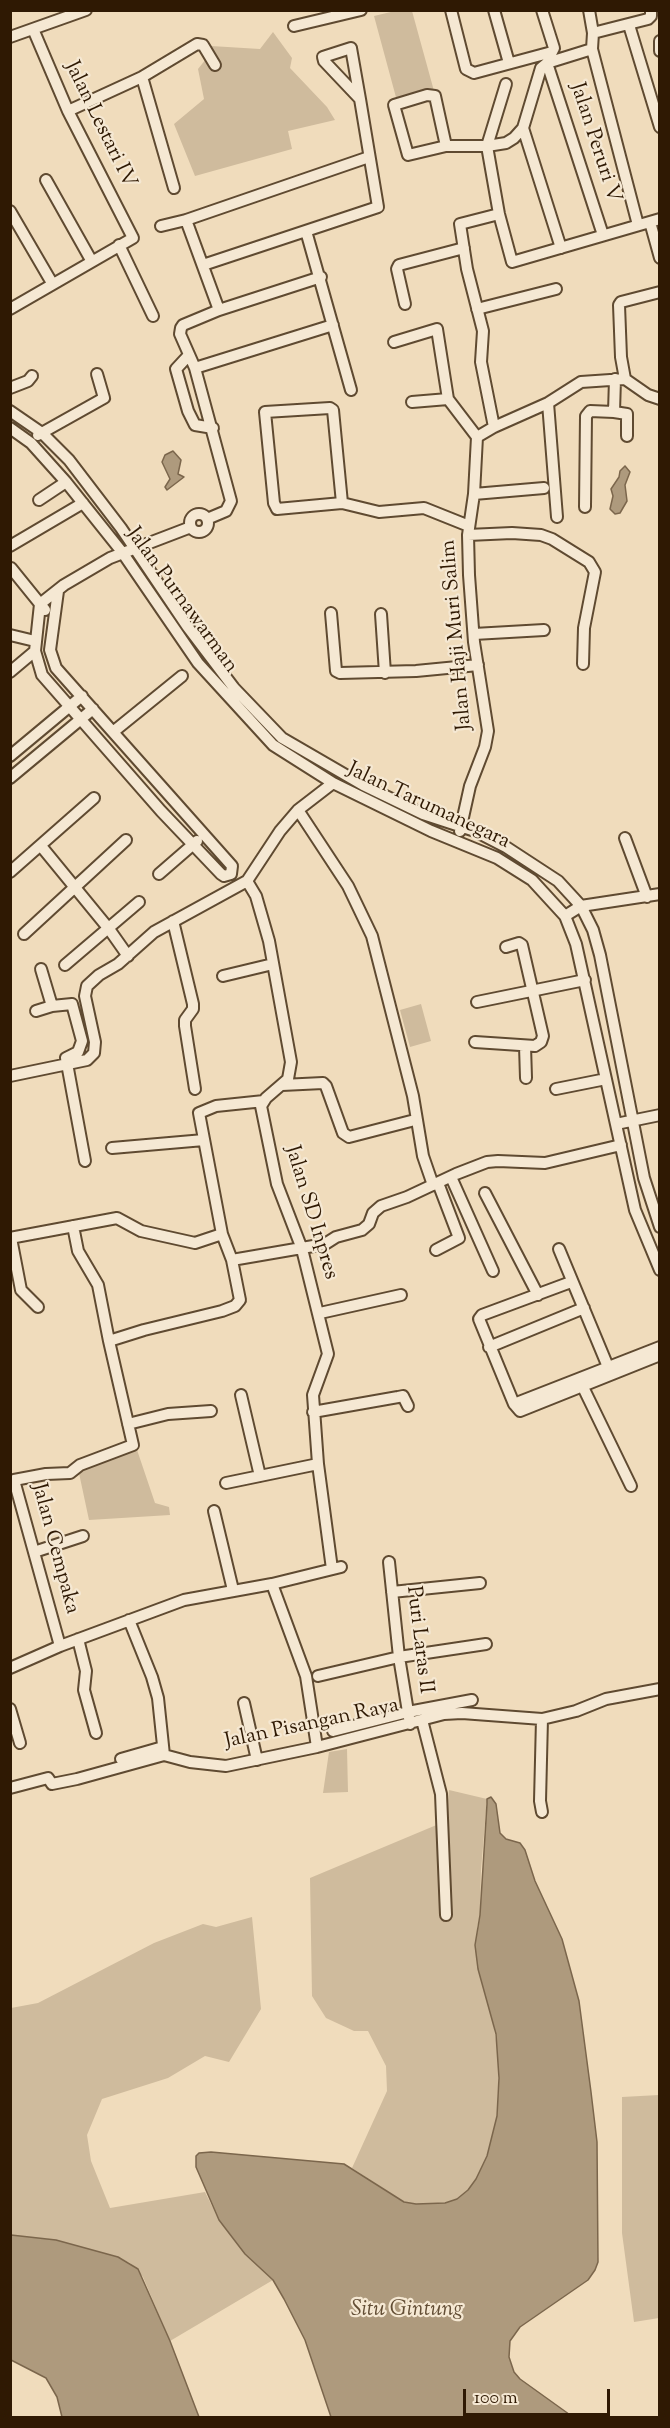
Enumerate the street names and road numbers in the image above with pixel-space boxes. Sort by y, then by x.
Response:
street label: Jalan Lestari IV [58,58,140,192]
street label: Jalan Peruri V [563,80,625,206]
street label: Jalan Purnawarman [120,523,242,679]
street label: Jalan Haji Muri Salim [437,539,479,731]
street label: Jalan Tarumanegara [343,758,513,856]
street label: Jalan SD Inpres [278,1143,342,1283]
street label: Jalan Cempaka [24,1481,84,1617]
street label: Puri Laras II [399,1585,437,1695]
street label: Jalan Pisangan Raya [223,1694,401,1756]

